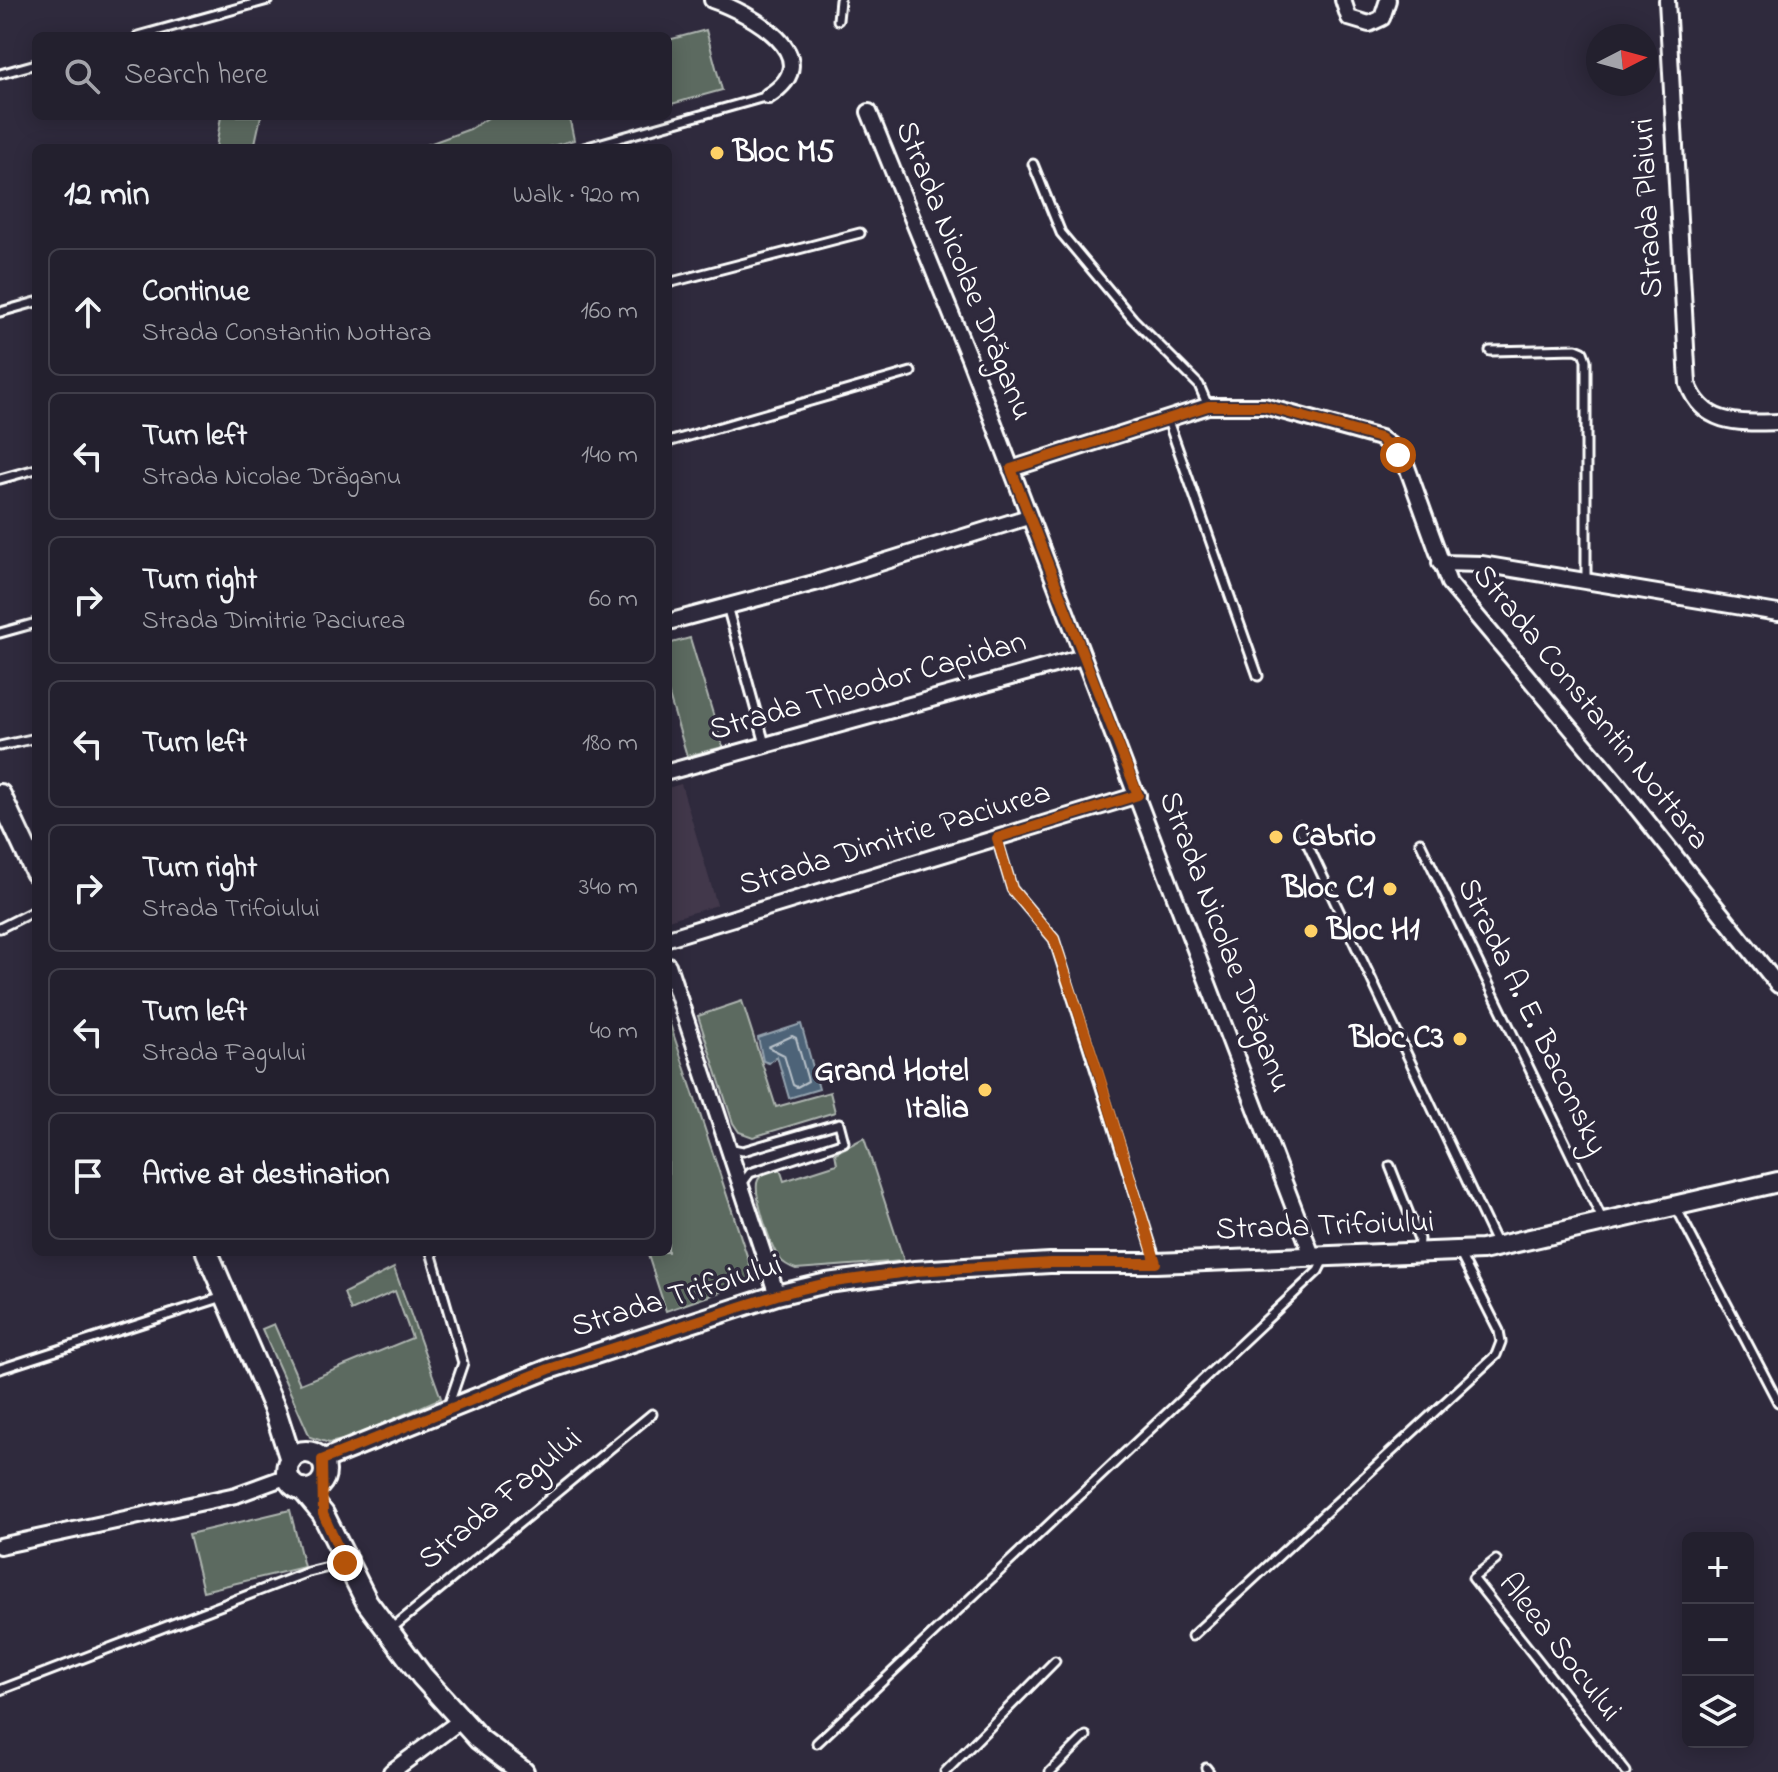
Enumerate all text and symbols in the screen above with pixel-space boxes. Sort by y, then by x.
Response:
north arrow [1586,24,1658,96]
search box [32,32,672,120]
icon: search [60,54,104,98]
text: Search here [124,54,268,98]
street label: Strada Nicolae Drăganu [881,114,1045,428]
street label: Strada Plaiuri [1621,117,1677,299]
place label: Bloc M5 [731,130,835,177]
marker: Bloc M5 [708,144,726,162]
text: 12 min [64,171,149,221]
text: Walk · 920 m [513,177,640,215]
text: Continue [142,271,250,315]
icon: ahead [66,290,110,334]
text: 160 m [580,293,638,331]
text: Strada Constantin Nottara [142,315,432,353]
text: Turn left [142,415,247,459]
icon: left [66,434,110,478]
text: 140 m [581,437,638,475]
route start [1380,437,1416,473]
text: Strada Nicolae Drăganu [142,459,401,497]
street label: Strada Constantin Nottara [1460,555,1720,861]
text: Turn right [142,559,257,603]
icon: right [66,578,110,622]
text: 60 m [589,581,638,619]
text: Strada Dimitrie Paciurea [142,603,405,641]
street label: Strada Theodor Capidan [704,619,1032,755]
icon: left [66,722,110,766]
text: Turn left [142,722,247,766]
text: 180 m [582,725,638,763]
street label: Strada Dimitrie Paciurea [733,770,1057,910]
street label: Strada Nicolae Drăganu [1145,785,1303,1099]
place label: Cabrio [1292,814,1376,861]
marker: Cabrio [1267,828,1285,846]
text: Turn right [142,847,257,891]
icon: right [66,866,110,910]
place label: Bloc C1 [1280,866,1374,913]
text: 340 m [579,869,638,907]
street label: Strada A. E. Baconsky [1443,870,1619,1164]
marker: Bloc C1 [1381,880,1399,898]
text: Strada Trifoiului [142,891,320,929]
place label: Bloc H1 [1325,908,1420,955]
marker: Bloc H1 [1302,922,1320,940]
text: Turn left [142,991,247,1035]
icon: left [66,1010,110,1054]
text: 40 m [589,1013,638,1051]
place label: Bloc C3 [1347,1016,1444,1063]
marker: Bloc C3 [1451,1030,1469,1048]
text: Strada Fagului [142,1035,306,1073]
place label: Grand Hotel Italia [814,1049,969,1133]
marker: Grand Hotel Italia [976,1081,994,1099]
icon: arrive [66,1154,110,1198]
text: Arrive at destination [142,1154,390,1198]
street label: Strada Trifoiului [1215,1200,1435,1254]
street label: Strada Trifoiului [566,1243,788,1351]
street label: Strada Fagului [409,1417,593,1583]
map controls [1682,1532,1754,1748]
button: + [1682,1532,1754,1604]
route end [327,1545,363,1581]
street label: Aleea Socului [1486,1563,1632,1733]
button: − [1682,1604,1754,1676]
button: layers [1682,1676,1754,1748]

